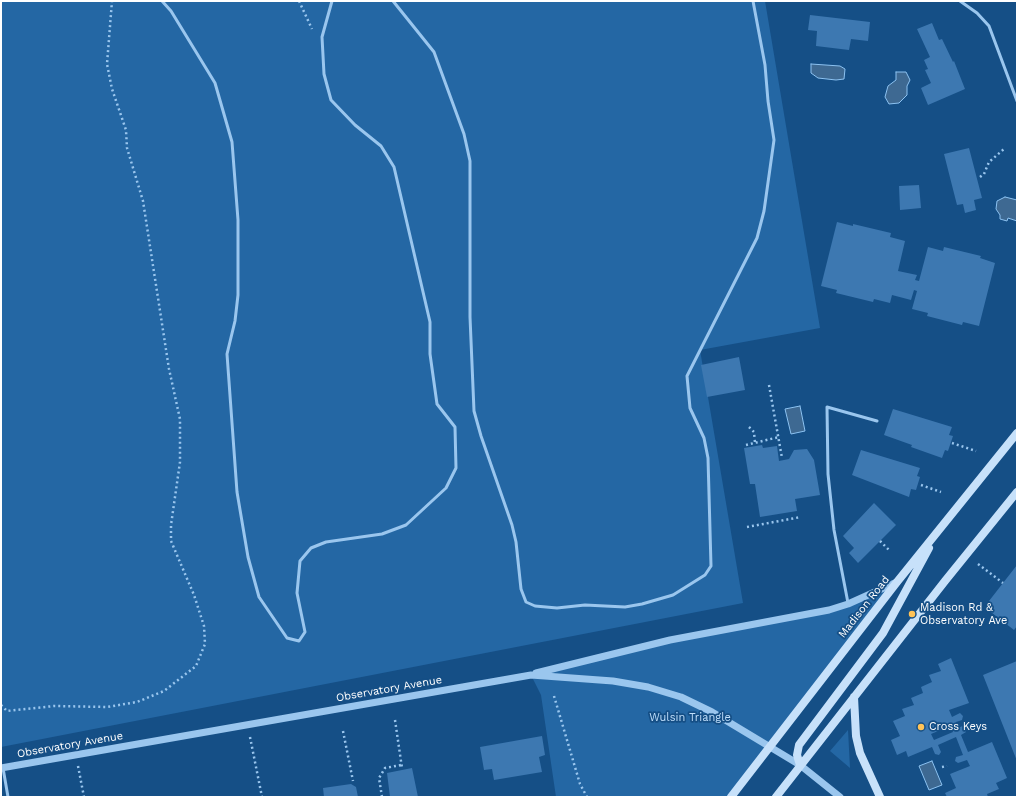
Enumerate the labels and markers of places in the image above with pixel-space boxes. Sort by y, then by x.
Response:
place label: Madison Rd & Observatory Ave [920,601,1007,627]
marker: Madison Rd & Observatory Ave [907,609,917,619]
place label: Cross Keys [929,720,987,734]
marker: Cross Keys [916,722,926,732]

